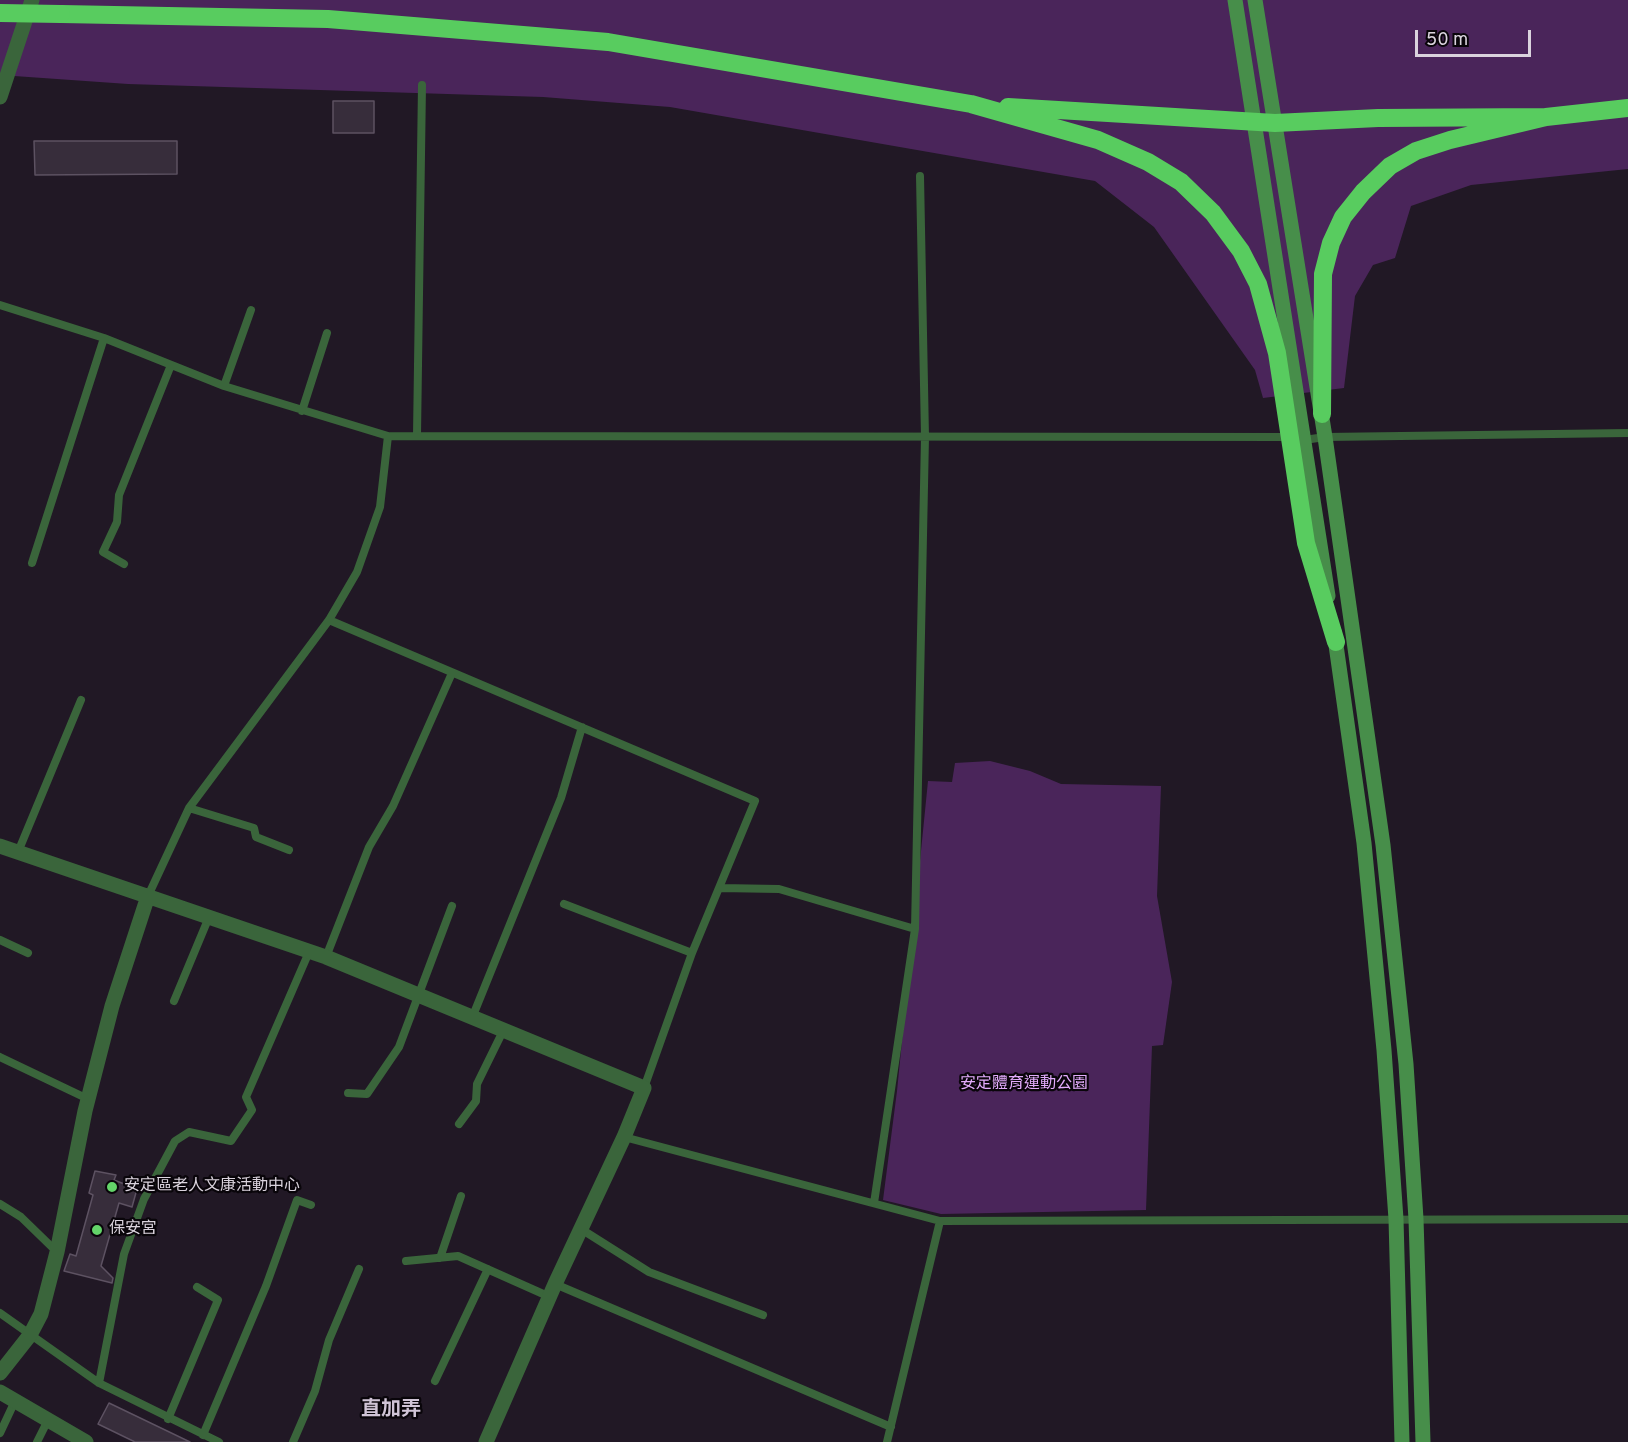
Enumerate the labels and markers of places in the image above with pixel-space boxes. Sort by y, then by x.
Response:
place label: 安定區老人文康活動中心 [124,1177,300,1197]
marker: 安定區老人文康活動中心 [105,1180,119,1194]
place label: 保安宮 [109,1220,157,1240]
marker: 保安宮 [90,1223,104,1237]

